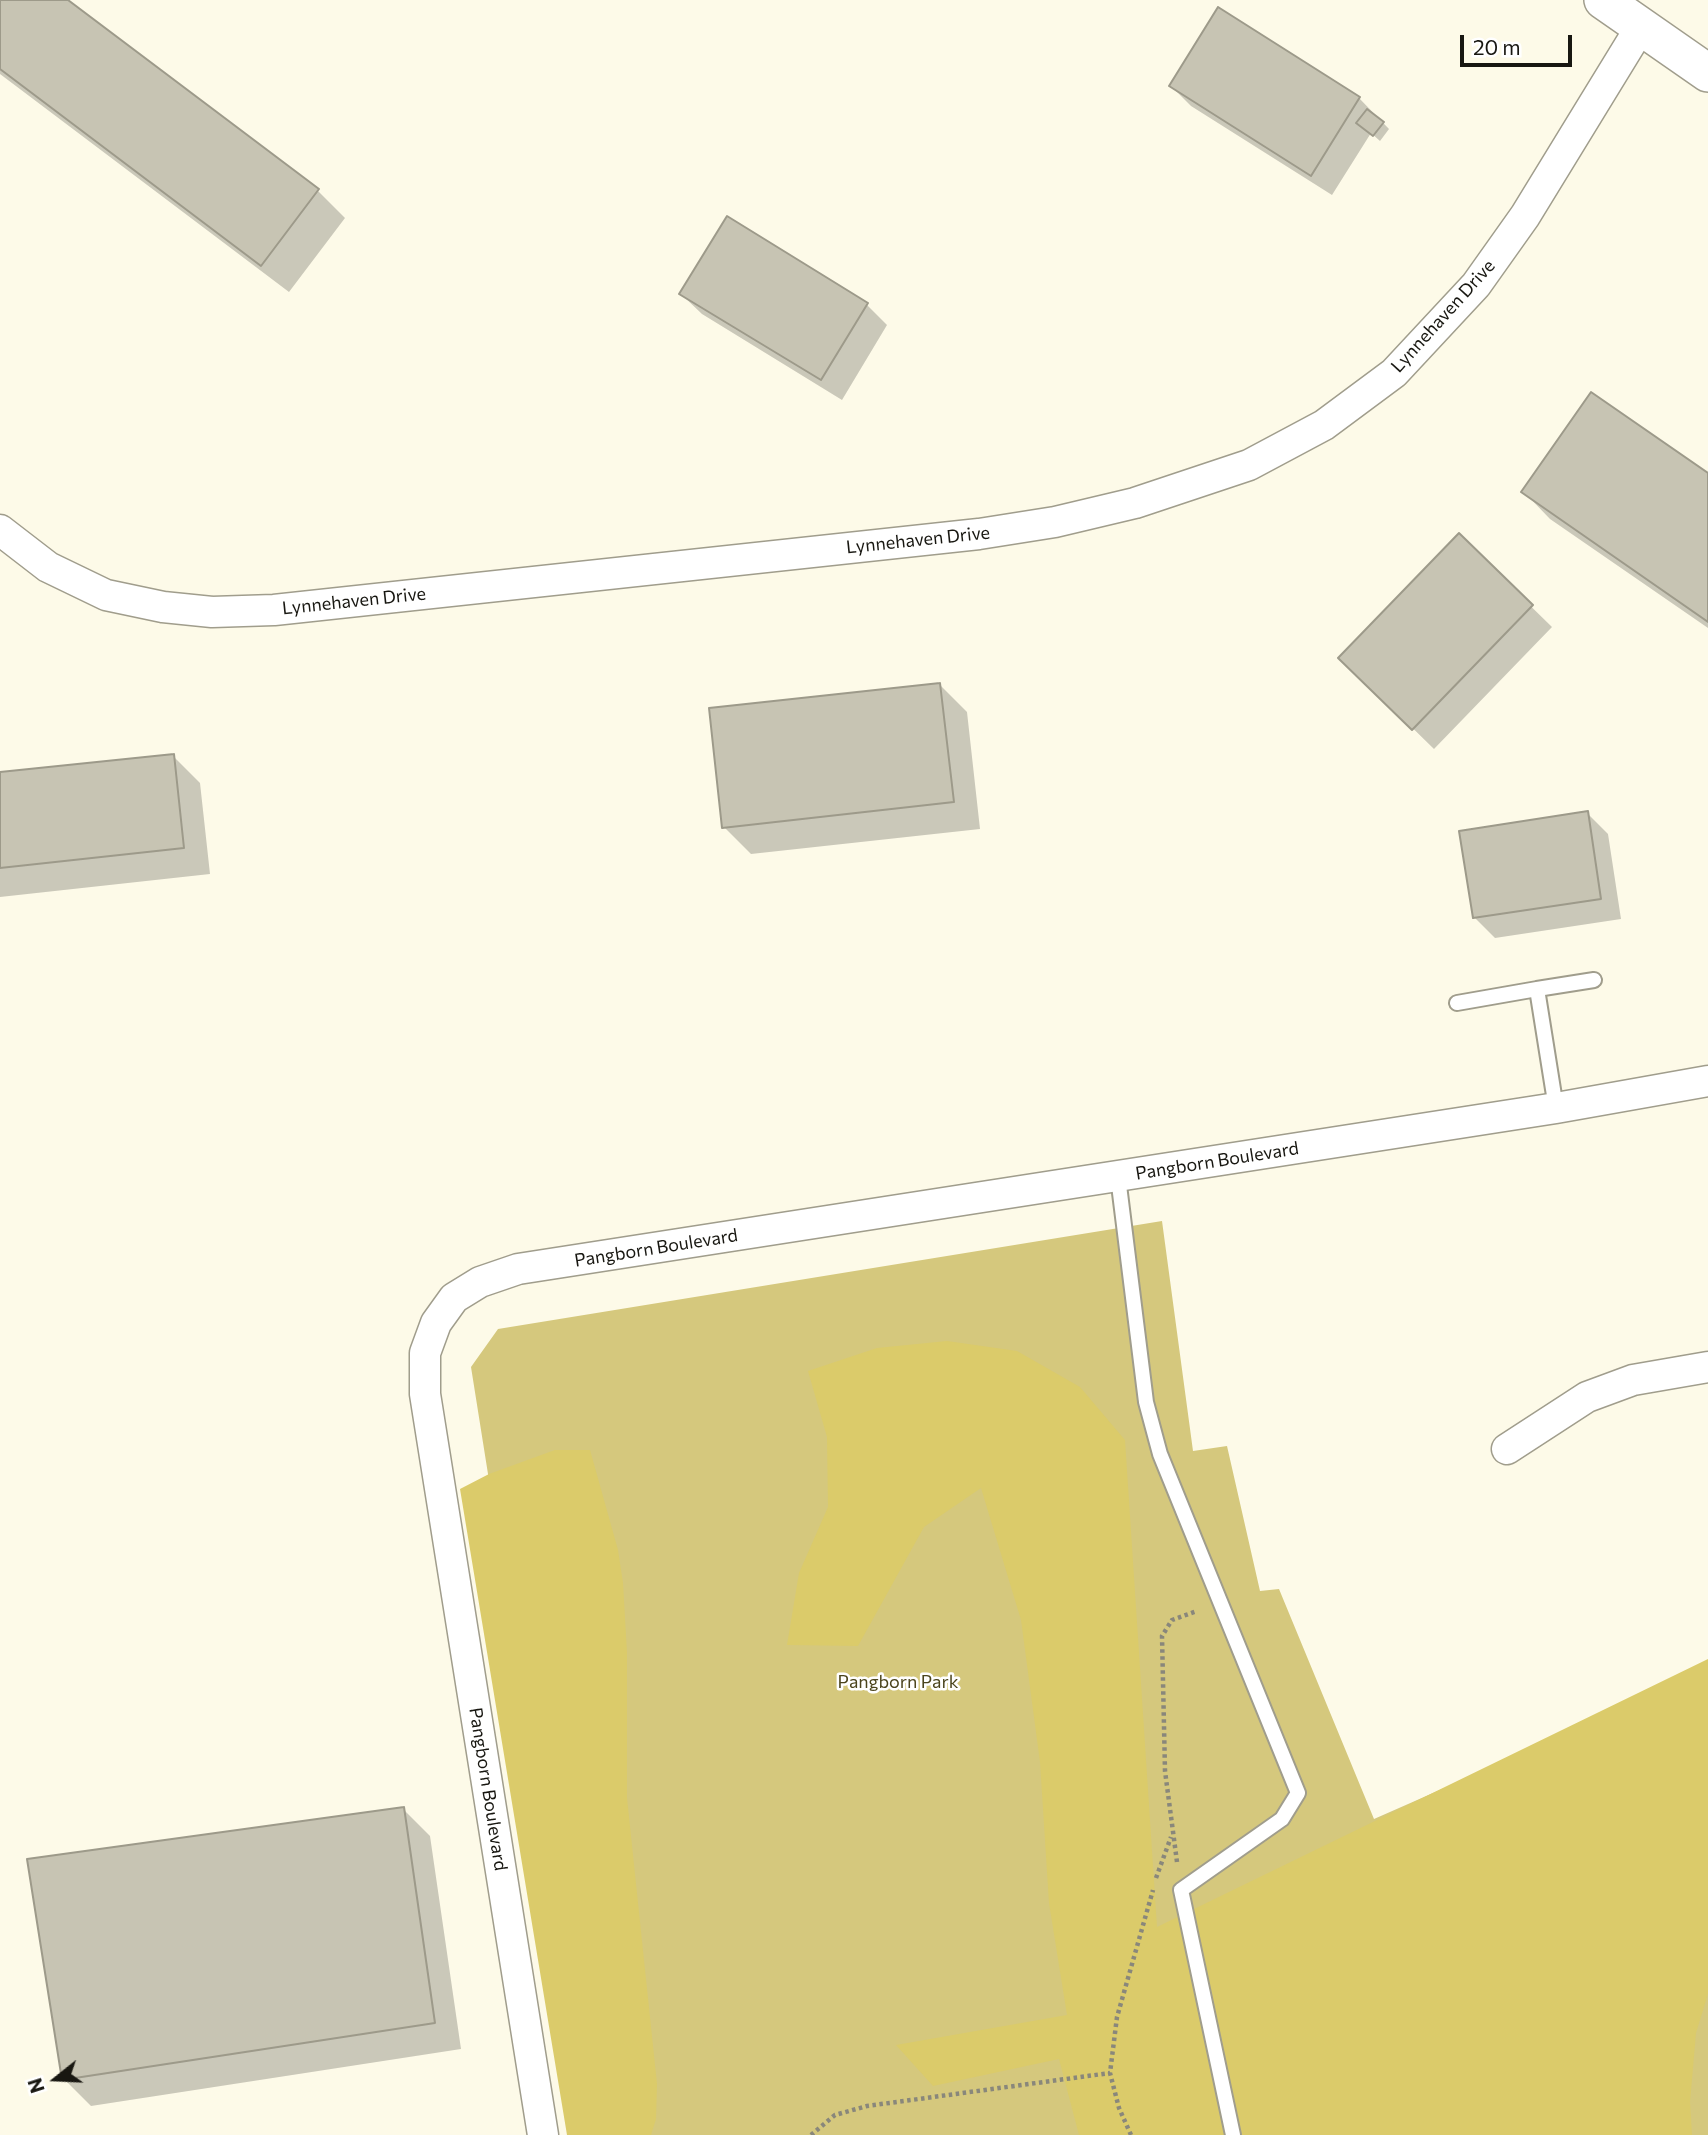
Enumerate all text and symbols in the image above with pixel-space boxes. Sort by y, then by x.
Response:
scale bar [1463,21,1575,65]
text: 20 m [1473,34,1521,59]
street label: Lynnehaven Drive [1387,255,1499,377]
street label: Lynnehaven Drive [845,522,991,558]
street label: Lynnehaven Drive [281,583,427,619]
street label: Pangborn Boulevard [1134,1137,1300,1185]
street label: Pangborn Boulevard [573,1224,739,1272]
park label: Pangborn Park [838,1671,958,1693]
street label: Pangborn Boulevard [464,1706,512,1872]
north arrow [21,2044,91,2114]
text: N [22,2075,49,2096]

